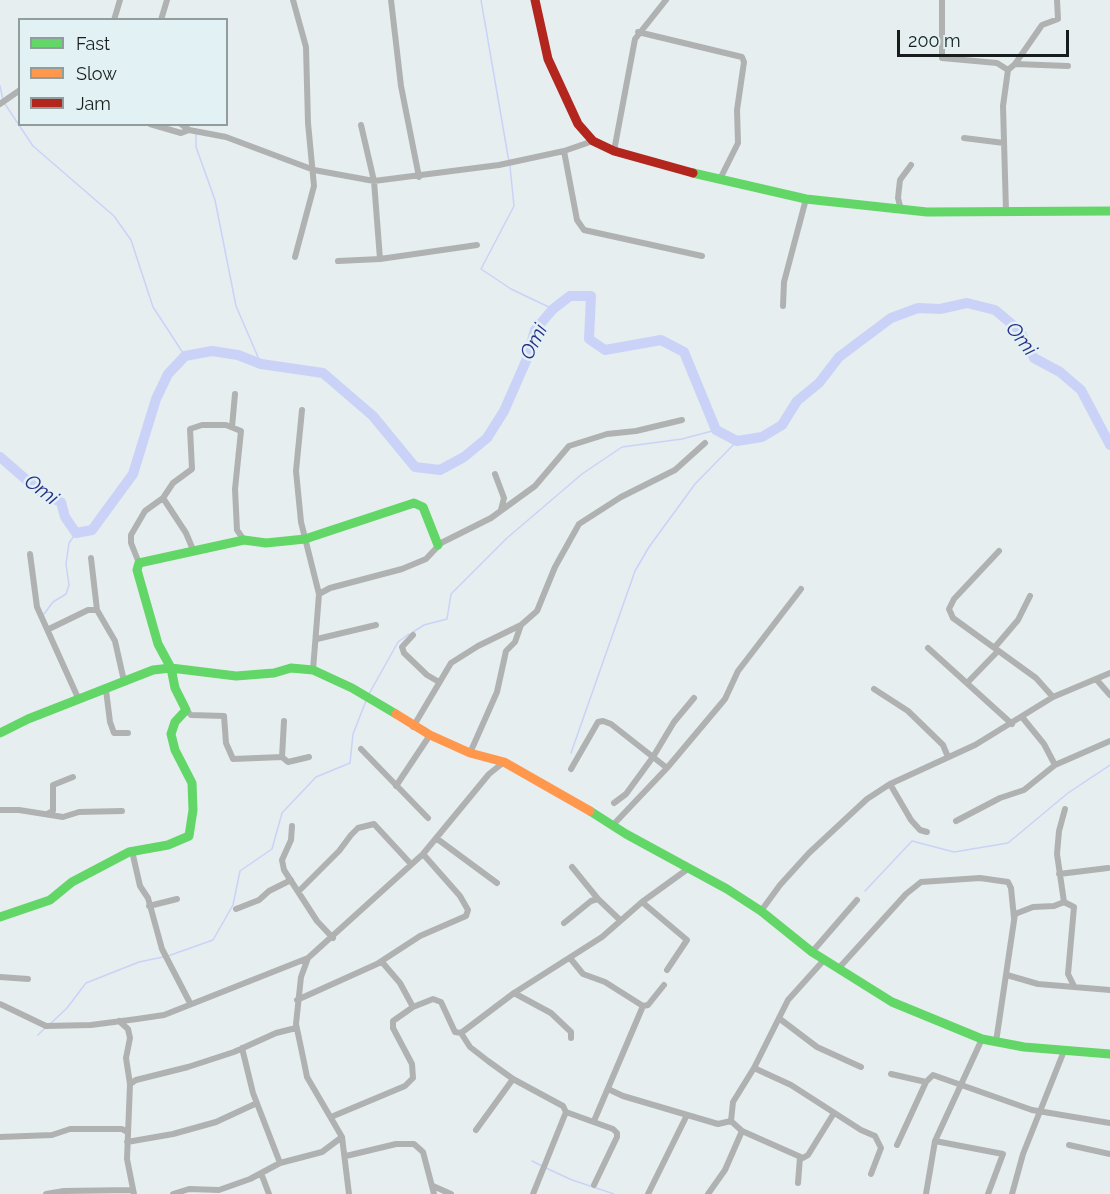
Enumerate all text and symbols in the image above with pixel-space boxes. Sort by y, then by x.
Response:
legend [18,18,228,126]
scale bar [900,18,1072,56]
text: 200 m [908,30,961,51]
text: Fast [76,33,110,54]
text: Slow [76,63,117,84]
text: Jam [76,93,111,114]
water label: Omi [1000,317,1042,361]
water label: Omi [515,320,553,364]
water label: Omi [19,470,63,510]

